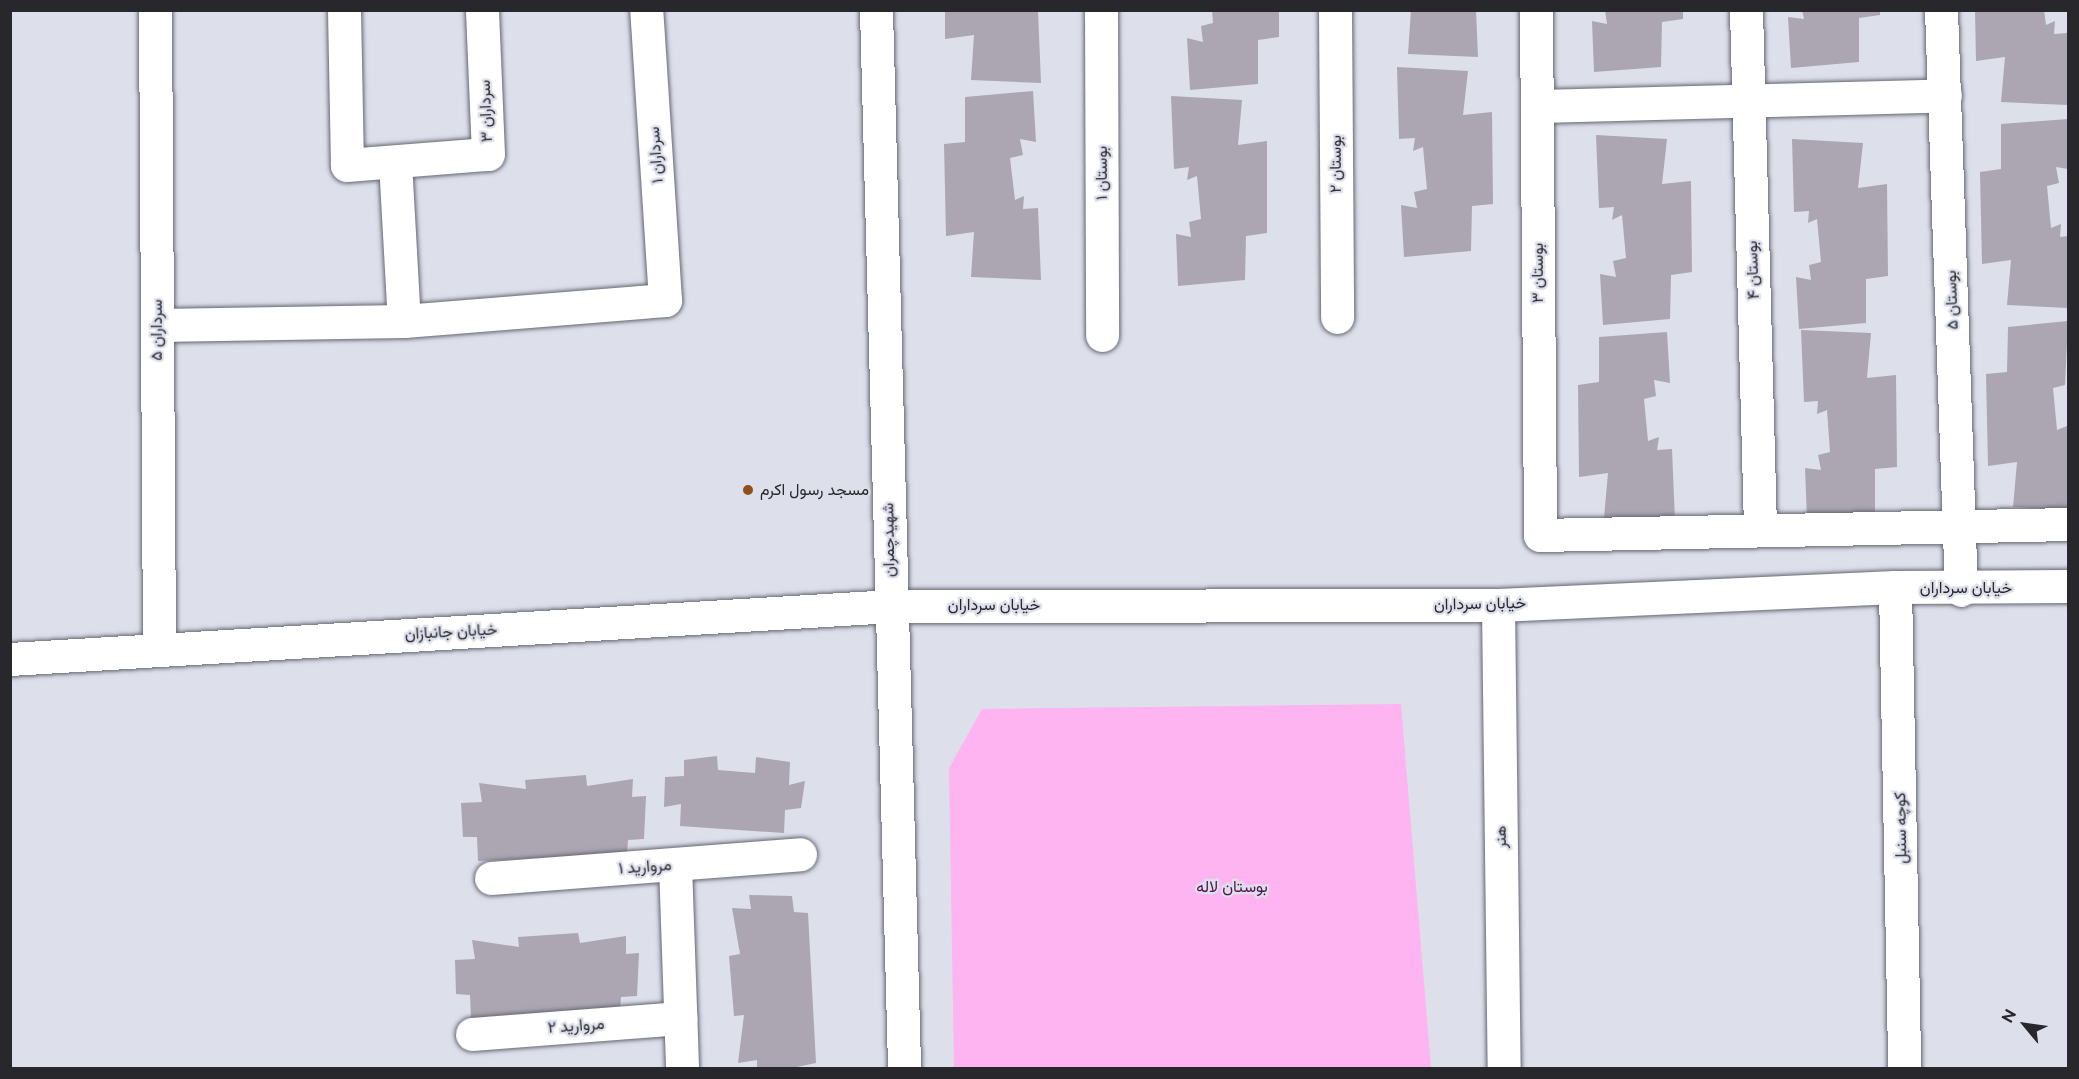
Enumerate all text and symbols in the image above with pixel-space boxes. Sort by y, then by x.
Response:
street label: سرداران ۳ [475,79,497,143]
street label: سرداران ۱ [644,126,668,184]
street label: بوستان ۲ [1326,135,1346,193]
street label: بوستان ۱ [1092,146,1112,200]
street label: بوستان ۴ [1742,240,1764,300]
street label: بوستان ۳ [1528,243,1548,303]
street label: بوستان ۵ [1941,270,1963,330]
street label: سرداران ۵ [147,299,167,361]
place label: مسجد رسول اکرم [760,480,869,500]
marker: مسجد رسول اکرم [741,483,755,497]
street label: شهیدچمران [879,503,899,577]
street label: خیابان سرداران [1920,578,2012,598]
street label: خیابان سرداران [1434,594,1526,614]
street label: خیابان سرداران [948,595,1040,615]
street label: خیابان جانبازان [404,620,498,644]
street label: کوچه سنبل [1891,792,1911,864]
street label: هنر [1491,825,1511,849]
street label: مروارید ۱ [618,856,672,878]
park label: بوستان لاله [1196,877,1268,897]
north arrow [1995,995,2055,1055]
text: N [1998,1006,2020,1026]
street label: مروارید ۲ [547,1014,605,1038]

